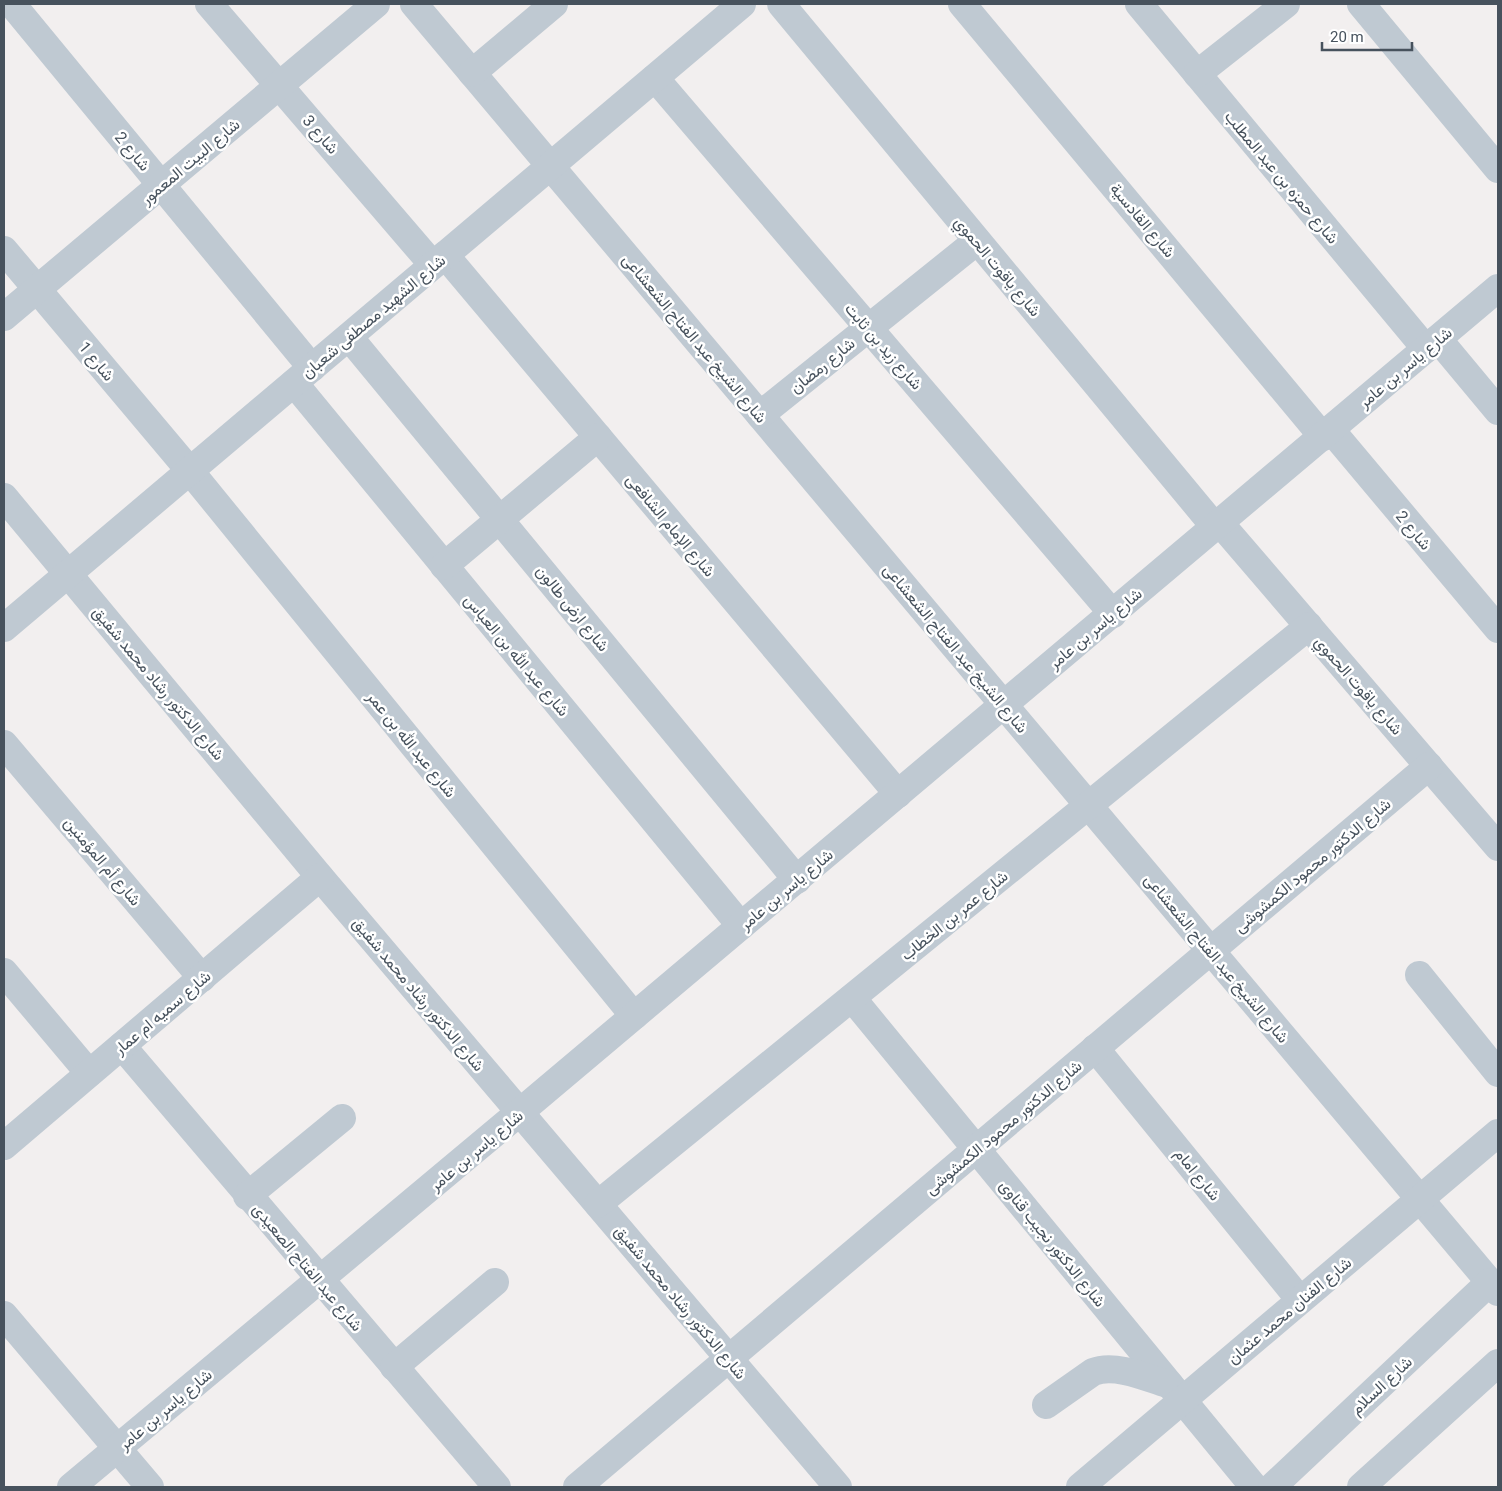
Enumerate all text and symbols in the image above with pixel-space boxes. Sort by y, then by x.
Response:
scale bar [1322,20,1412,52]
text: 20 m [1330,28,1364,46]
street label: شارع حمزه بن عبد المطلب [1219,107,1343,249]
street label: شارع 3 [297,111,343,159]
street label: شارع البيت المعمور [136,115,245,210]
street label: شارع 2 [109,128,154,176]
street label: شارع القادسية [1105,179,1179,263]
street label: شارع ياقوت الحموي [947,213,1045,323]
street label: شارع الشيخ عبد الفتاح الشعشاعى [617,250,771,428]
street label: شارع الشهيد مصطفى شعبان [298,251,450,384]
street label: شارع زيد بن ثابت [839,299,926,395]
street label: شارع ياسر بن عامر [1354,323,1457,414]
street label: شارع رمضان [786,334,860,399]
street label: شارع 1 [73,338,118,386]
street label: شارع الإمام الشافعى [621,470,719,582]
street label: شارع 2 [1390,507,1435,555]
street label: شارع الشيخ عبد الفتاح الشعشاعى [878,560,1032,738]
street label: شارع ارض طالون [531,561,613,656]
street label: شارع ياسر بن عامر [1044,584,1147,675]
street label: شارع عبد الله بن العباس [459,591,573,721]
street label: شارع الدكتور رشاد محمد شفيق [87,603,228,765]
street label: شارع ياقوت الحموي [1308,632,1407,741]
street label: شارع عبد الله بن عمر [361,687,460,802]
street label: شارع الدكتور محمود الكمشوشى [1230,794,1396,938]
street label: شارع أم المؤمنين [59,813,145,911]
street label: شارع ياسر بن عامر [735,845,838,936]
street label: شارع عمر بن الخطاب [897,866,1013,966]
street label: شارع الشيخ عبد الفتاح الشعشاعى [1139,870,1293,1048]
street label: شارع الدكتور رشاد محمد شفيق [347,914,488,1076]
street label: شارع سميه ام عمار [109,966,216,1061]
street label: شارع الدكتور محمود الكمشوشى [921,1056,1087,1200]
street label: شارع ياسر بن عامر [425,1106,528,1197]
street label: شارع امام [1169,1144,1225,1206]
street label: شارع الدكتور نجيب قناوى [994,1176,1110,1312]
street label: شارع عبد الفتاح الصعيدى [247,1200,367,1336]
street label: شارع الدكتور رشاد محمد شفيق [609,1222,750,1384]
street label: شارع الفنان محمد عثمان [1223,1253,1357,1369]
street label: شارع السلام [1347,1352,1417,1420]
street label: شارع ياسر بن عامر [114,1365,217,1456]

